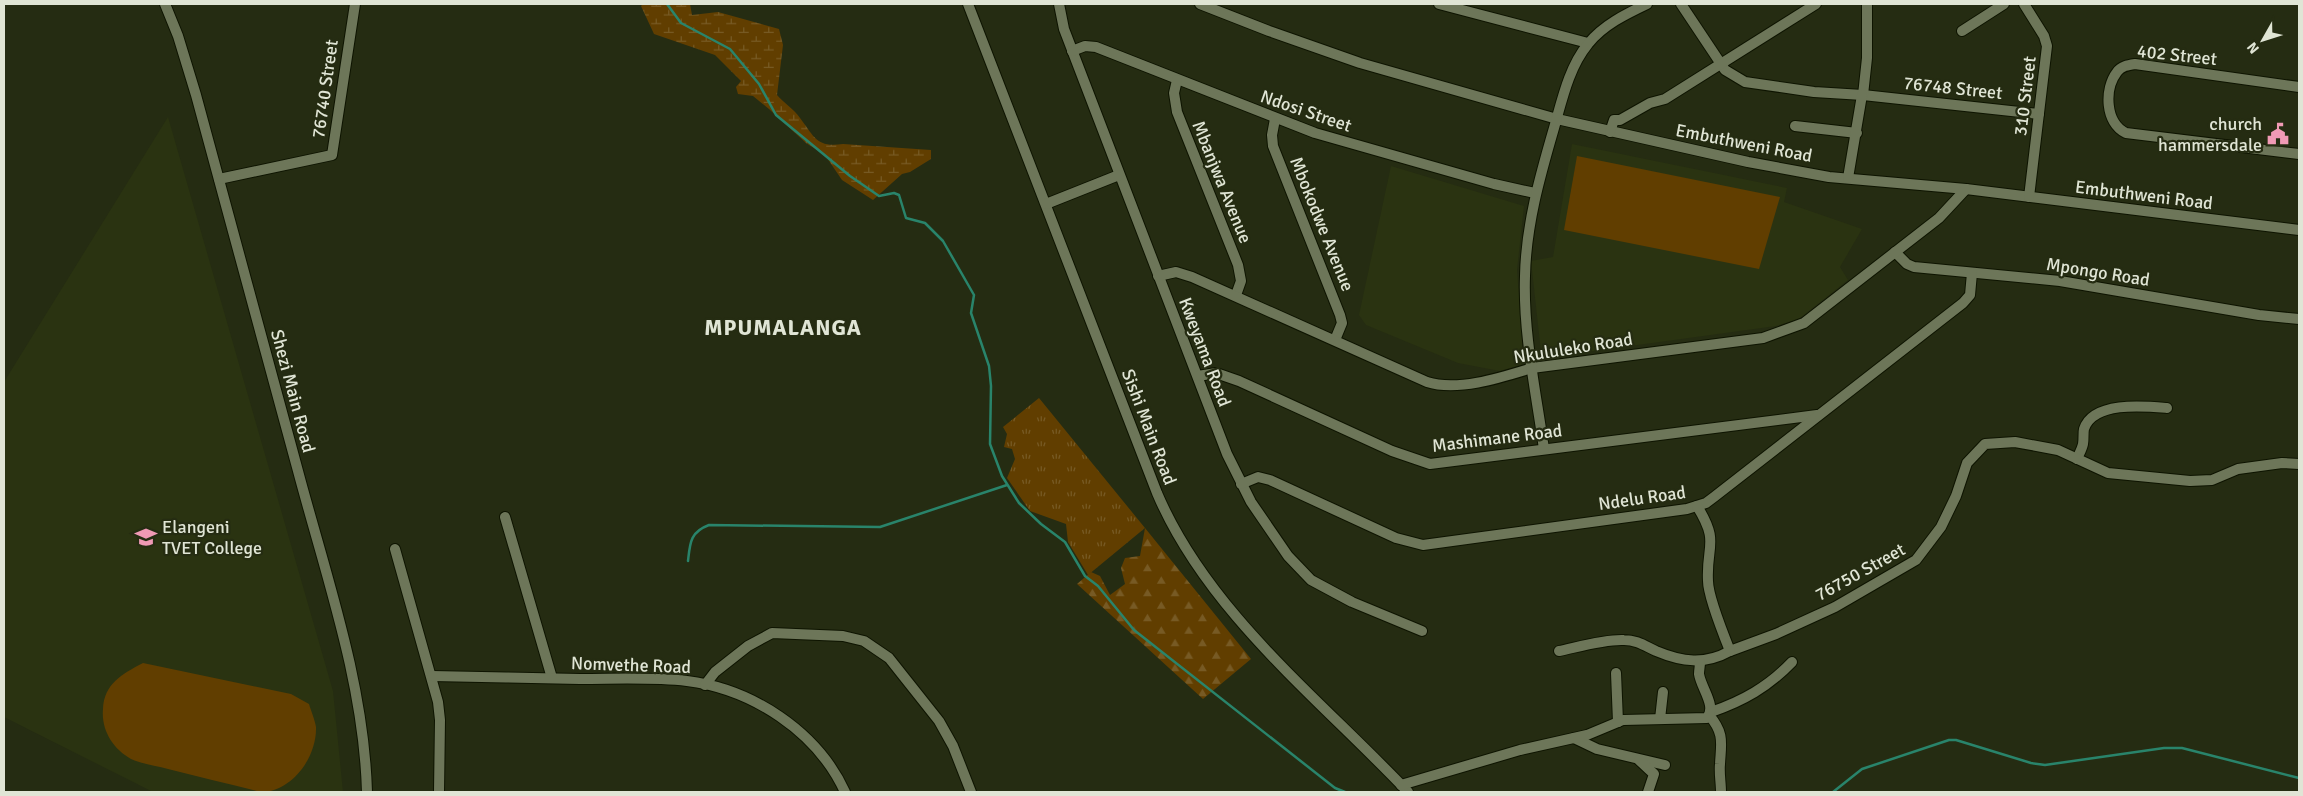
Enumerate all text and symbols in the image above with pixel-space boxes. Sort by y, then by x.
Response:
north arrow [2238,15,2288,65]
street label: 76740 Street [307,38,343,140]
text: N [2244,39,2263,57]
street label: 402 Street [2136,40,2218,70]
street label: 310 Street [2009,55,2041,137]
street label: 76748 Street [1902,72,2004,104]
street label: Ndosi Street [1258,85,1354,137]
place label: church hammersdale [2158,113,2262,156]
street label: Mbanjwa Avenue [1187,118,1257,246]
street label: Embuthweni Road [1674,119,1814,167]
public building icon: church hammersdale [2265,121,2291,147]
street label: Mbokodwe Avenue [1285,154,1359,294]
street label: Embuthweni Road [2074,176,2214,214]
street label: Mpongo Road [2045,253,2151,291]
street label: Kweyama Road [1174,294,1236,410]
district label: MPUMALANGA [704,314,862,341]
street label: Shezi Main Road [266,327,320,455]
street label: Nkululeko Road [1512,328,1634,368]
street label: Sishi Main Road [1117,366,1181,488]
street label: Mashimane Road [1431,419,1563,457]
street label: Ndelu Road [1597,481,1687,515]
place label: Elangeni TVET College [162,516,262,559]
school or university icon: Elangeni TVET College [133,524,159,550]
street label: 76750 Street [1811,538,1909,606]
street label: Nomvethe Road [571,652,691,678]

